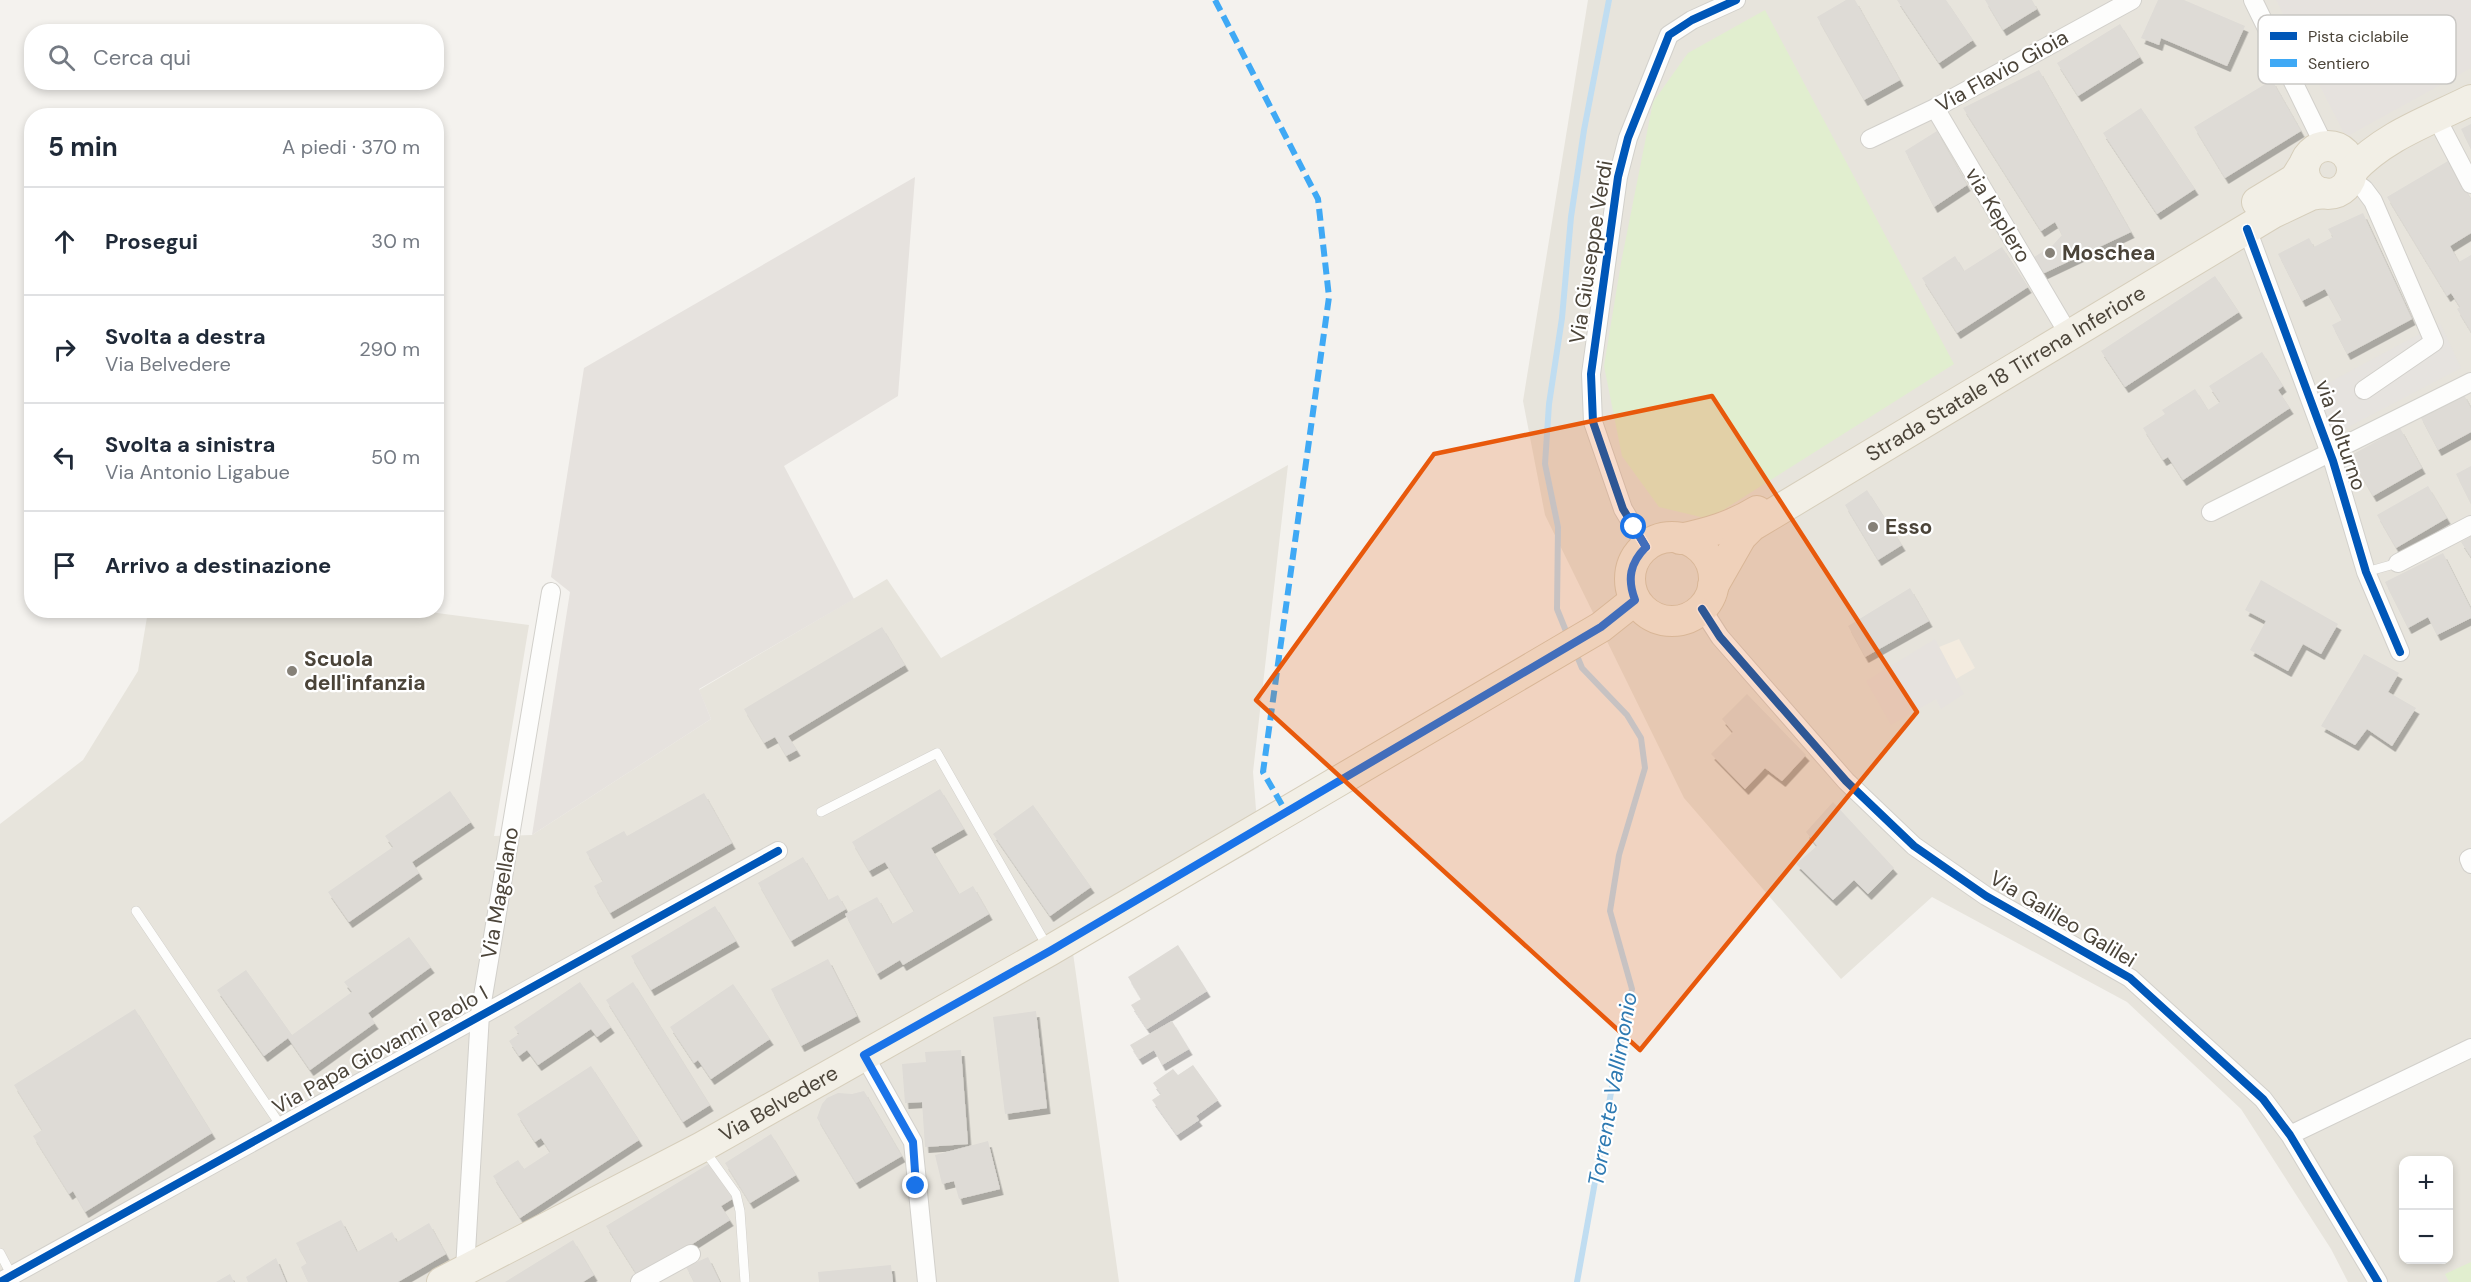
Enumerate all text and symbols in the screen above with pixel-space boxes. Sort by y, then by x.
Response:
legend [2258,15,2456,84]
street label: Via Flavio Gioia [1931,23,2073,119]
search box [24,24,444,90]
text: Pista ciclabile [2308,26,2409,47]
icon: search [45,41,78,74]
text: Cerca qui [93,43,191,72]
text: Sentiero [2308,53,2370,74]
text: 5 min [48,130,118,164]
text: A piedi · 370 m [282,134,420,160]
street label: Via Giuseppe Verdi [1563,158,1619,346]
street label: via Keplero [1959,162,2037,268]
icon: ahead [48,225,81,258]
text: Prosegui [105,227,198,256]
text: 30 m [371,228,420,254]
place label: Moschea [2062,239,2155,267]
marker: Moschea [2043,246,2057,260]
street label: Strada Statale 18 Tirrena Inferiore [1861,279,2151,468]
text: Svolta a destra [105,322,266,351]
icon: right [48,333,81,366]
text: 290 m [359,336,420,362]
text: Via Belvedere [105,351,231,377]
street label: via Volturno [2309,376,2373,494]
text: Svolta a sinistra [105,430,275,459]
icon: left [48,441,81,474]
text: 50 m [371,444,420,470]
text: Via Antonio Ligabue [105,459,290,485]
route start [1620,513,1646,539]
place label: Esso [1885,513,1932,541]
marker: Esso [1866,520,1880,534]
icon: arrive [48,549,81,582]
text: Arrivo a destinazione [105,551,331,580]
place label: Scuola dell'infanzia [304,645,425,697]
marker: Scuola dell'infanzia [285,664,299,678]
street label: Via Magellano [475,825,525,961]
street label: Via Galileo Galilei [1984,864,2142,974]
street label: Via Papa Giovanni Paolo I [267,979,493,1121]
water label: Torrente Vallimonio [1581,990,1644,1188]
street label: Via Belvedere [714,1059,843,1148]
map controls [2399,1156,2453,1264]
button: + [2399,1156,2453,1210]
route end [902,1172,928,1198]
button: − [2399,1210,2453,1264]

